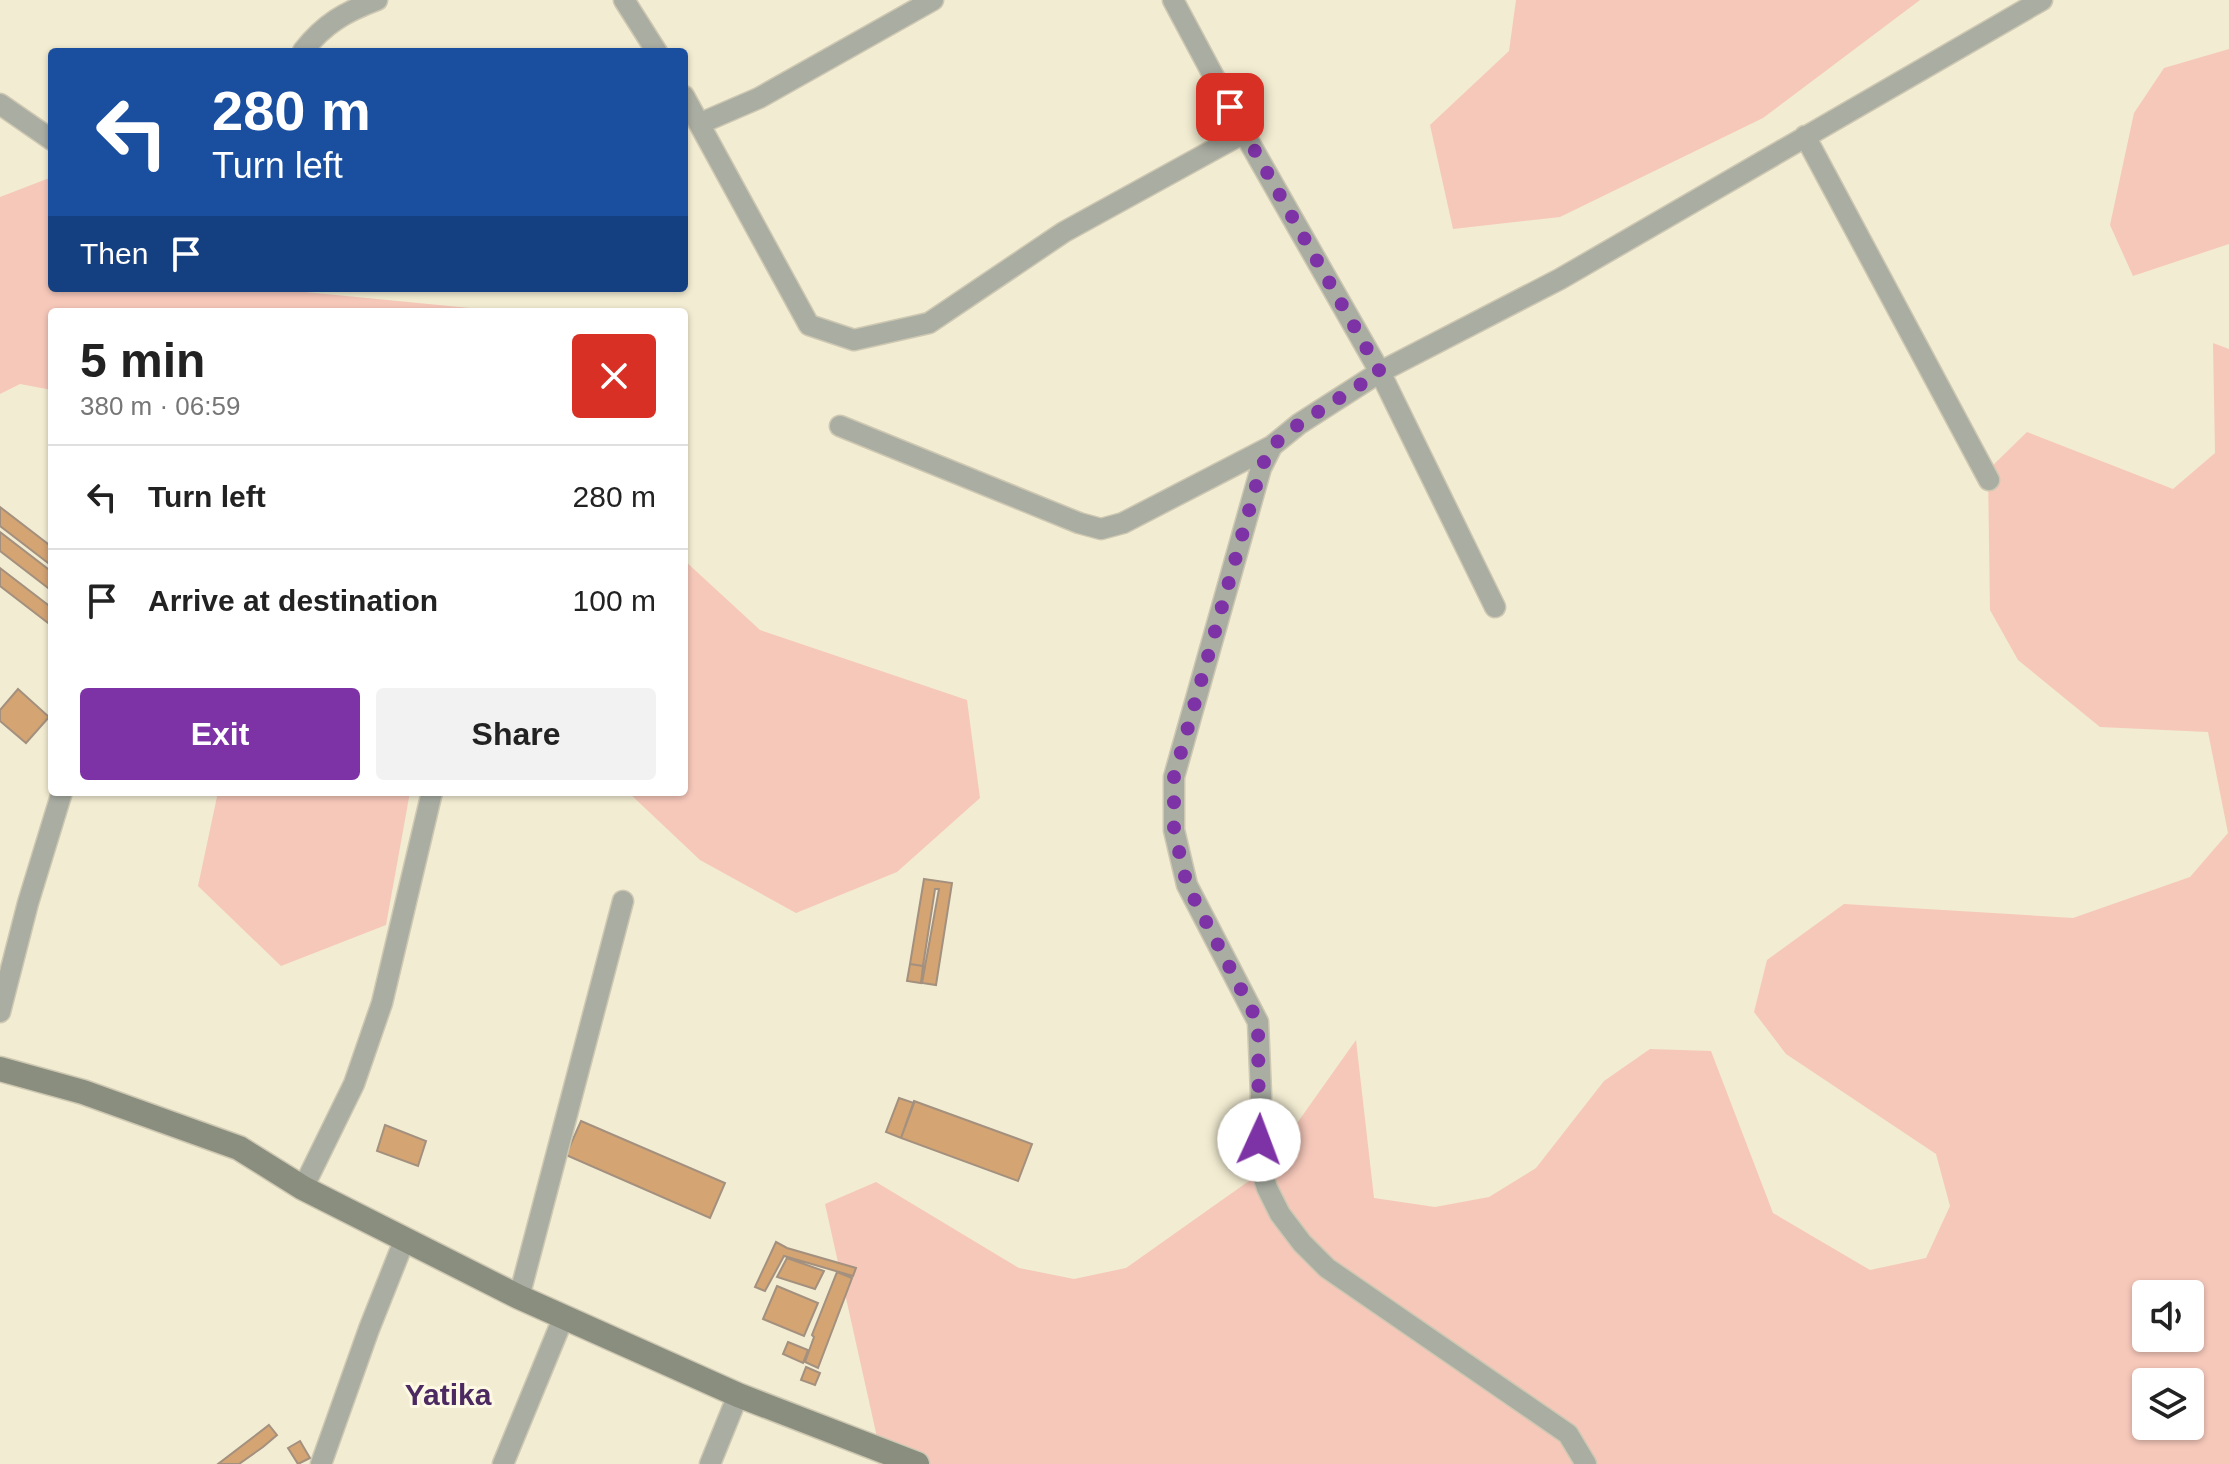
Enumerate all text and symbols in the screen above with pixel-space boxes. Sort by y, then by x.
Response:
pin [1196,73,1264,141]
text: 280 m [212,79,371,142]
icon: left [80,80,184,184]
icon: arrive [1208,85,1252,129]
text: Turn left [212,145,343,186]
icon: arrive [164,232,208,276]
text: Then [80,237,148,270]
text: 5 min [80,334,205,387]
button: close [572,334,656,418]
text: 380 m · 06:59 [80,391,240,421]
icon: left [80,475,124,519]
text: Turn left [148,480,266,513]
text: 280 m [573,480,656,513]
icon: arrive [80,579,124,623]
text: Arrive at destination [148,584,438,617]
text: 100 m [573,584,656,617]
button: Exit [80,688,360,780]
button: Share [376,688,656,780]
position arrow [1217,1098,1301,1182]
map controls [2132,1280,2204,1440]
button: sound [2132,1280,2204,1352]
button: layers [2132,1368,2204,1440]
district label: Yatika [405,1378,492,1411]

